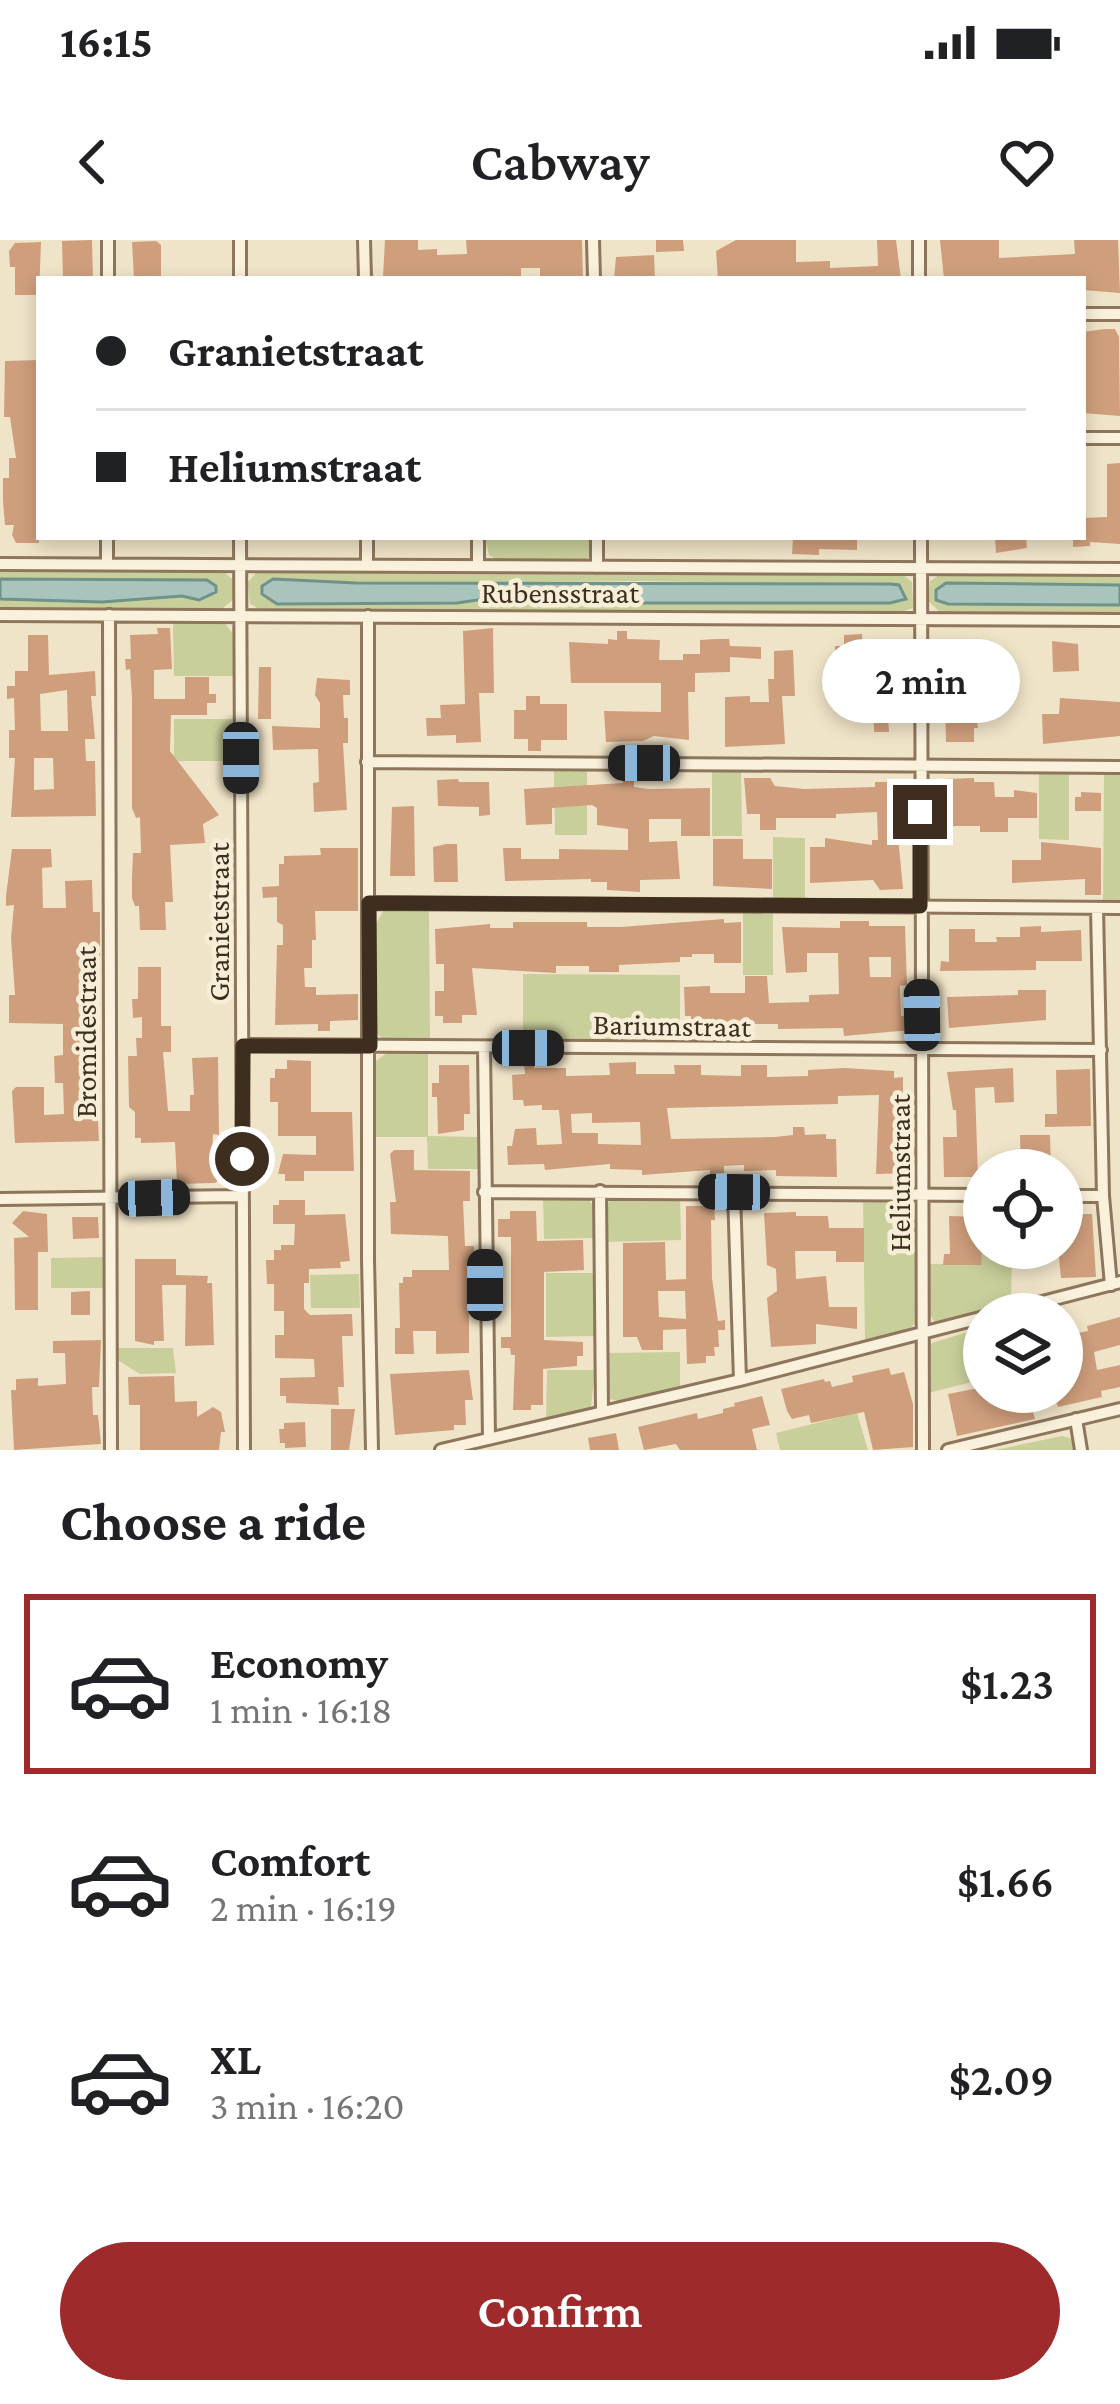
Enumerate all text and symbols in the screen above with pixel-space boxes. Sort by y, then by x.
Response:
text: 16:15 [60,17,153,67]
icon: back [60,129,126,195]
icon: heart [994,129,1060,195]
text: Cabway [471,132,649,192]
text: Granietstraat [168,326,423,376]
text: Heliumstraat [168,442,421,492]
street label: Rubensstraat [481,576,640,609]
callout: 2 min [821,638,1019,722]
text: 2 min [875,659,967,702]
car [223,722,259,794]
car [608,745,680,781]
route end [893,785,947,839]
street label: Granietstraat [202,841,235,1002]
street label: Bromidestraat [69,945,102,1118]
car [903,979,941,1051]
street label: Bariumstraat [593,1007,753,1043]
car [492,1030,564,1066]
street label: Heliumstraat [883,1093,916,1252]
route start [215,1132,269,1186]
map controls [963,1149,1083,1413]
button: locate [963,1149,1083,1269]
car [698,1173,770,1211]
car [117,1179,191,1217]
car [467,1249,503,1321]
button: layers [963,1293,1083,1413]
text: Choose a ride [60,1492,366,1552]
icon: car [66,1630,174,1738]
text: Economy [210,1638,388,1688]
text: $1.23 [960,1659,1054,1709]
text: 1 min · 16:18 [210,1688,392,1731]
icon: car [66,1828,174,1936]
text: Comfort [210,1836,371,1886]
text: $1.66 [957,1857,1054,1907]
text: 2 min · 16:19 [210,1886,397,1929]
icon: car [66,2026,174,2134]
text: XL [210,2034,261,2084]
text: $2.09 [949,2055,1054,2105]
text: 3 min · 16:20 [210,2084,405,2127]
button: Confirm [60,2242,1060,2380]

